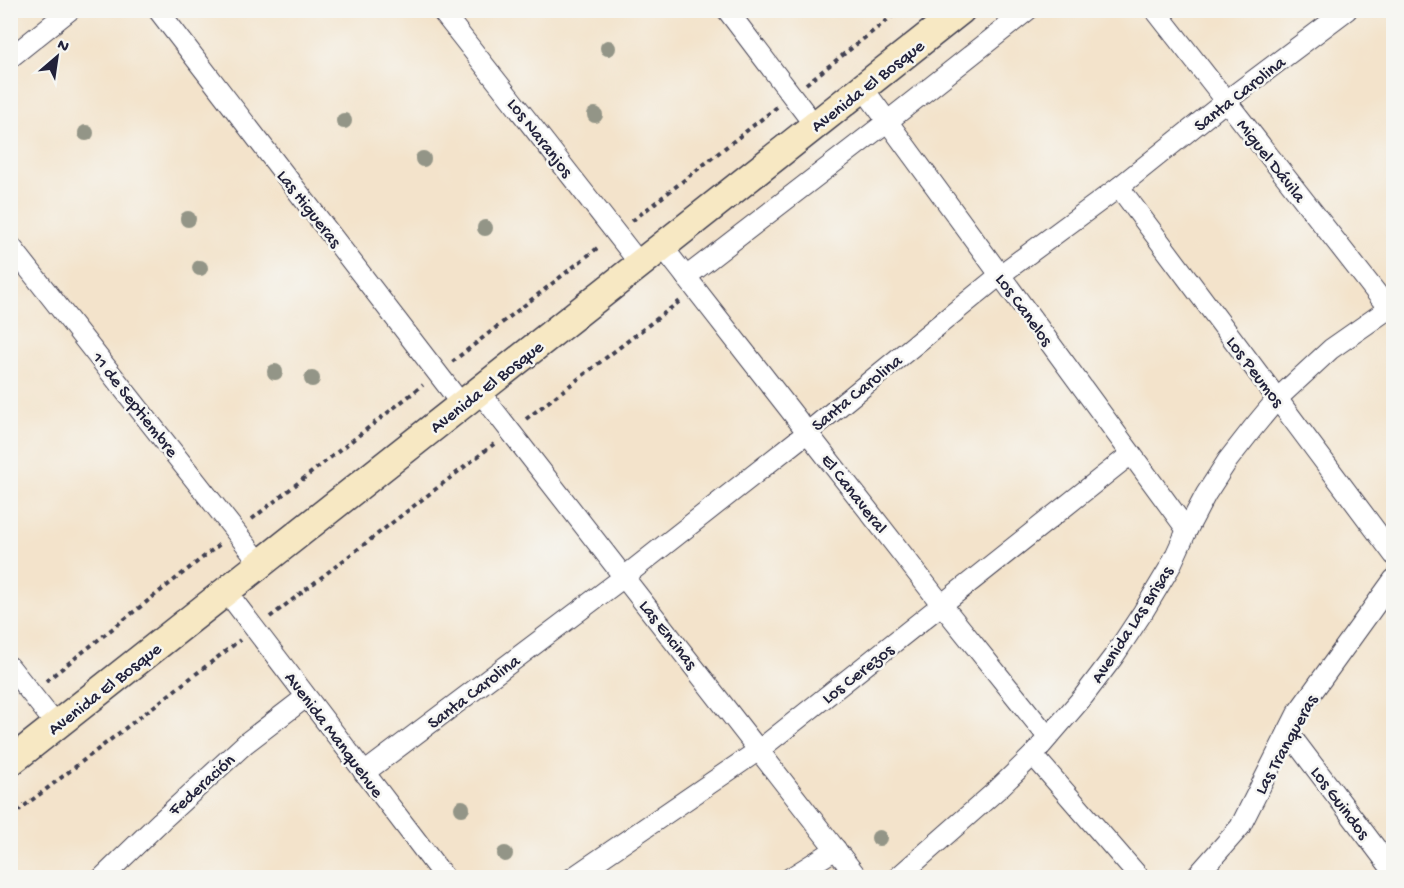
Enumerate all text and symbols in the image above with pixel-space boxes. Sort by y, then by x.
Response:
north arrow [27,27,87,87]
text: N [53,36,72,58]
street label: Avenida El Bosque [808,36,930,138]
street label: Santa Carolina [1191,52,1291,137]
street label: Los Naranjos [502,95,577,183]
street label: Miguel Dávila [1231,116,1310,208]
street label: Las Higueras [271,167,346,254]
street label: Los Canelos [990,270,1057,352]
street label: Los Peumos [1221,333,1288,413]
street label: Avenida El Bosque [427,337,549,439]
street label: 11 de Septiembre [86,348,182,463]
street label: Santa Carolina [808,350,908,437]
street label: El Canaveral [815,451,891,539]
street label: Avenida Las Brisas [1087,562,1179,688]
street label: Las Encinas [633,597,702,676]
street label: Avenida El Bosque [45,639,167,741]
street label: Los Cerezos [818,640,900,710]
street label: Santa Carolina [424,651,526,735]
street label: Avenida Manquehue [279,668,388,803]
street label: Las Tranqueras [1251,690,1324,799]
street label: Federación [164,750,241,822]
street label: Los Guindos [1305,763,1374,845]

